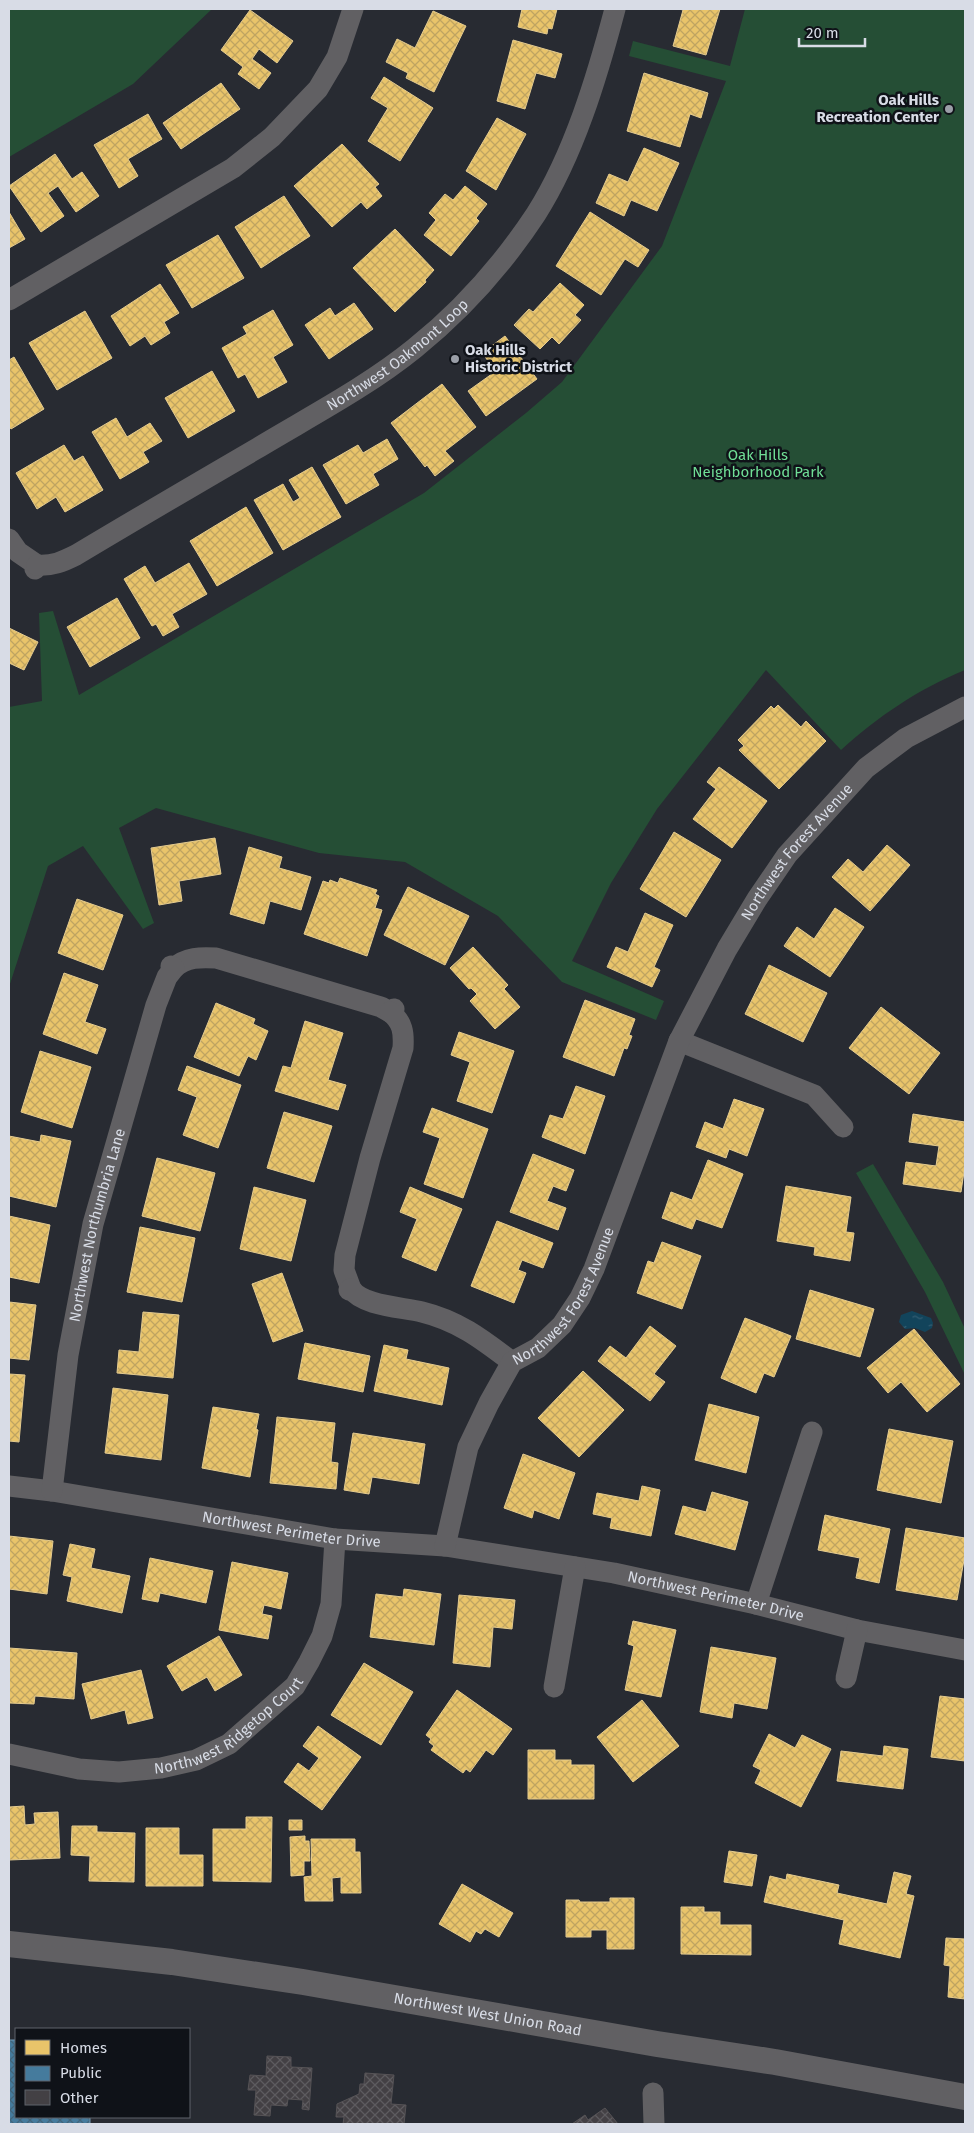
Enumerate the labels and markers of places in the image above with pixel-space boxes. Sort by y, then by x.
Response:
place label: Oak Hills Recreation Center [817,91,940,126]
marker: Oak Hills Recreation Center [943,103,955,115]
place label: Oak Hills Historic District [465,341,572,376]
marker: Oak Hills Historic District [449,353,461,365]

